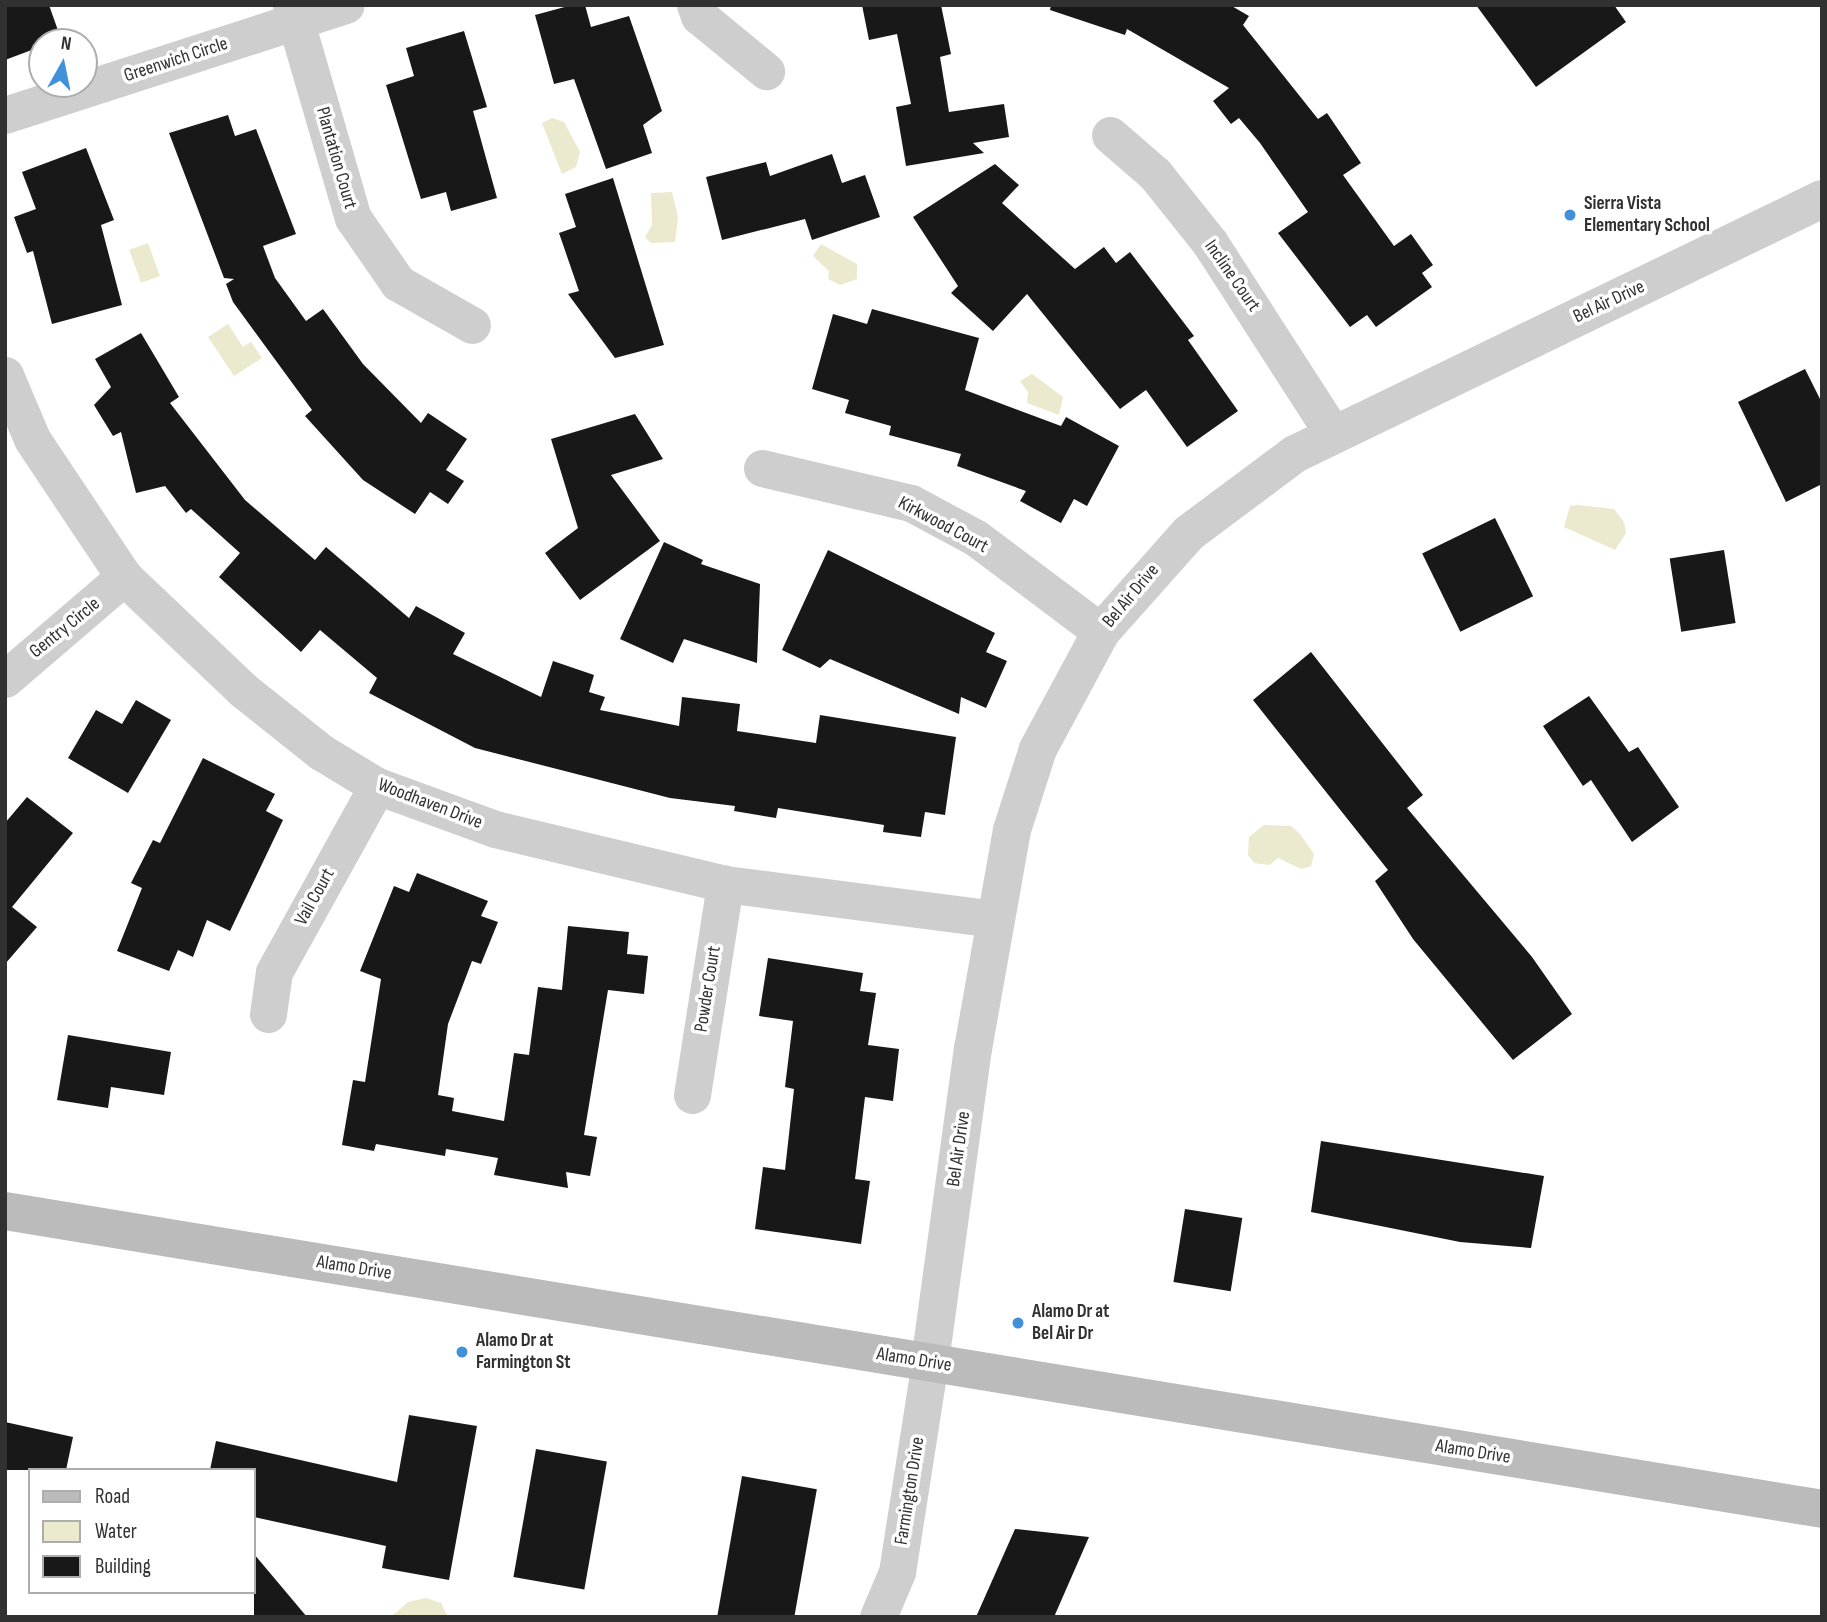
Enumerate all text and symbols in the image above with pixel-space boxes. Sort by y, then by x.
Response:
north arrow [28,28,98,98]
text: N [59,32,73,56]
street label: Greenwich Circle [121,33,231,87]
street label: Plantation Court [311,104,361,212]
place label: Sierra Vista Elementary School [1584,193,1710,237]
marker: Sierra Vista Elementary School [1562,207,1578,223]
street label: Incline Court [1199,236,1265,316]
street label: Bel Air Drive [1570,276,1648,328]
street label: Kirkwood Court [894,492,992,558]
street label: Bel Air Drive [1098,560,1164,632]
street label: Gentry Circle [25,593,105,663]
street label: Woodhaven Drive [374,774,486,834]
street label: Vail Court [290,864,340,930]
street label: Powder Court [690,944,726,1034]
street label: Bel Air Drive [942,1110,976,1188]
street label: Alamo Drive [315,1251,393,1285]
place label: Alamo Dr at Bel Air Dr [1032,1301,1109,1345]
marker: Alamo Dr at Bel Air Dr [1010,1315,1026,1331]
place label: Alamo Dr at Farmington St [476,1330,570,1374]
street label: Alamo Drive [875,1343,953,1377]
marker: Alamo Dr at Farmington St [454,1344,470,1360]
street label: Farmington Drive [890,1435,930,1547]
street label: Alamo Drive [1434,1435,1512,1469]
legend [28,1468,256,1594]
text: Road [95,1484,130,1509]
text: Water [95,1519,137,1544]
text: Building [95,1554,151,1579]

